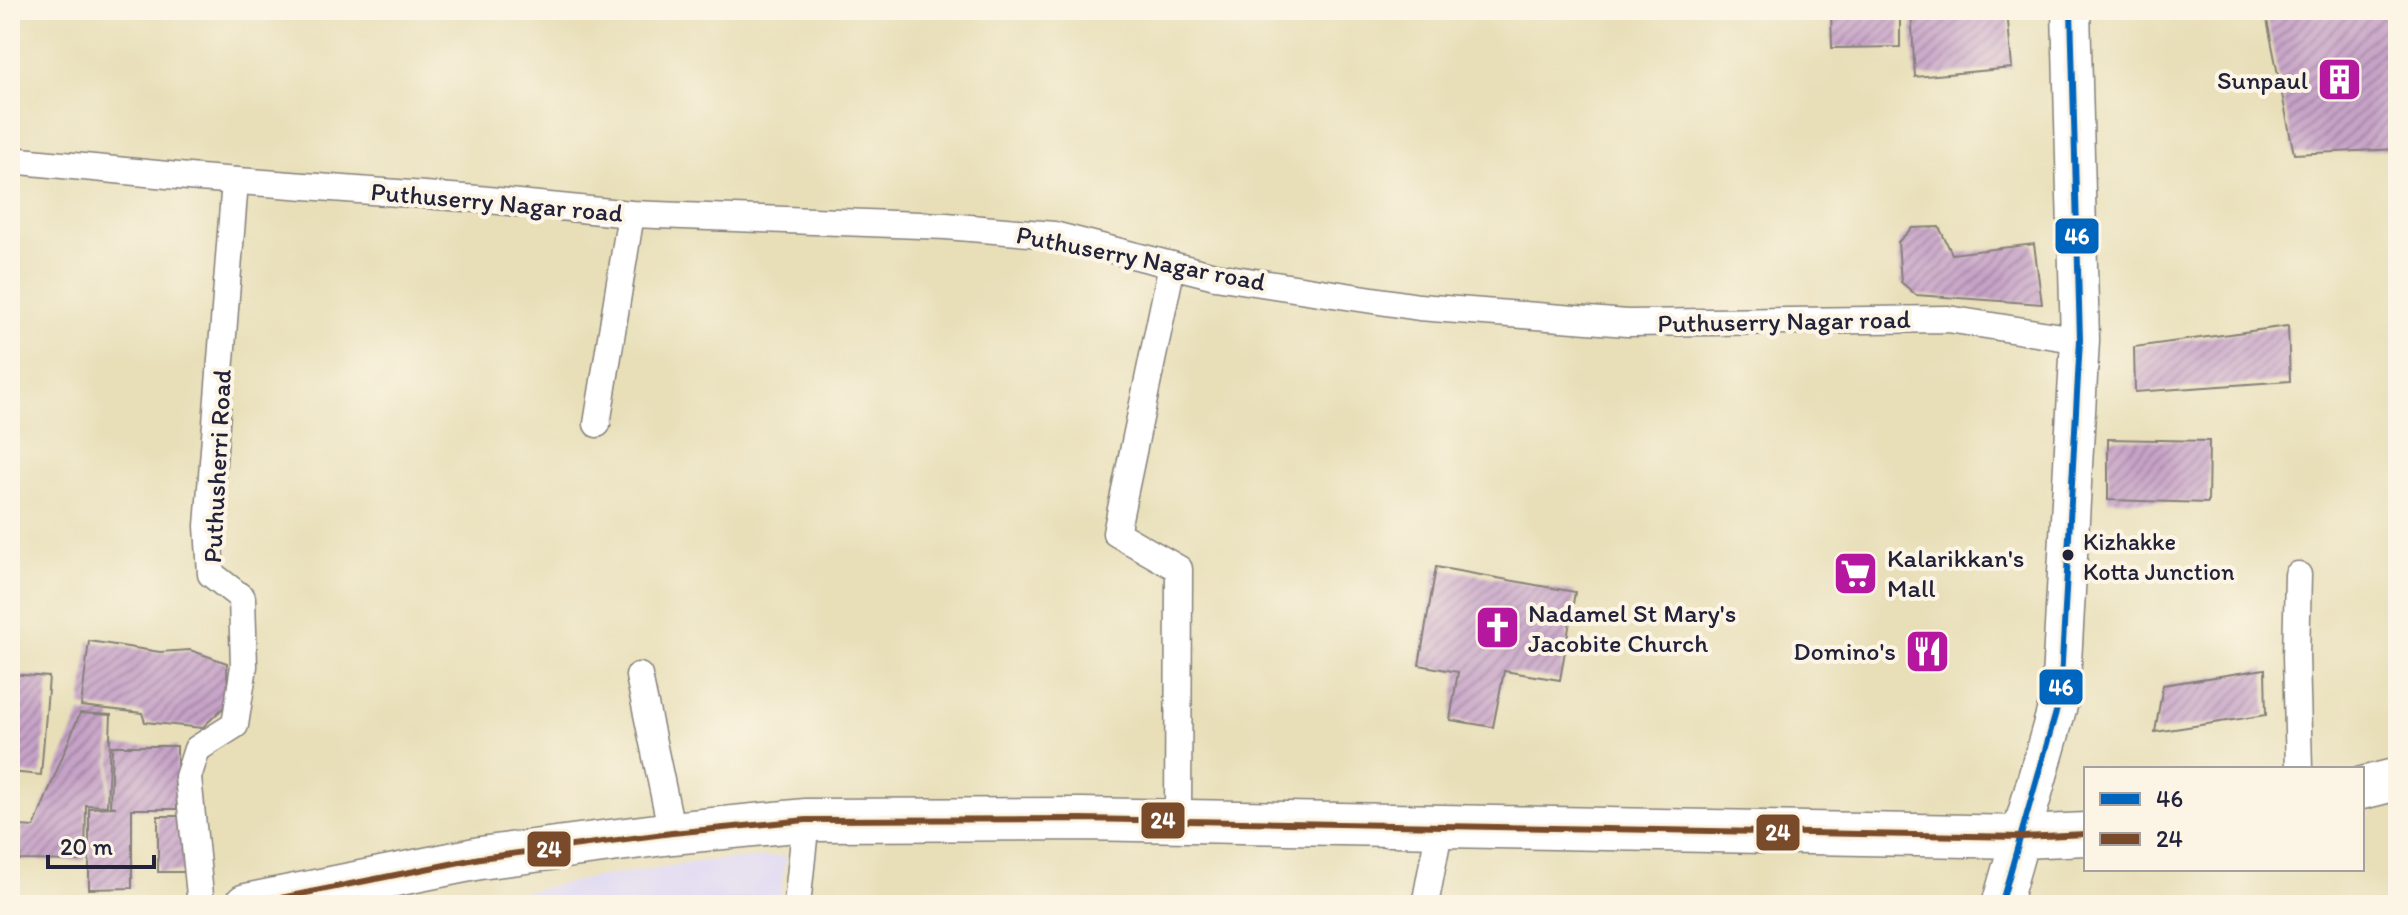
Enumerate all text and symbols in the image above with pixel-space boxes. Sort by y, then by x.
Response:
building icon: Sunpaul [2315,56,2363,104]
place label: Sunpaul [2217,64,2308,96]
street label: Puthuserry Nagar road [369,175,625,229]
line badge: 46 [2054,217,2100,255]
street label: Puthuserry Nagar road [1014,218,1269,298]
text: 46 [2065,223,2090,250]
street label: Puthuserry Nagar road [1657,303,1912,339]
street label: Puthusherri Road [196,368,238,564]
place label: Kizhakke Kotta Junction [2083,527,2235,586]
place label: Kalarikkan's Mall [1887,542,2025,604]
marker: Kizhakke Kotta Junction [2060,547,2076,563]
supermarket icon: Kalarikkan's Mall [1832,549,1880,597]
place label: Nadamel St Mary's Jacobite Church [1528,597,1736,659]
church icon: Nadamel St Mary's Jacobite Church [1473,604,1521,652]
restaurant icon: Domino's [1903,627,1951,675]
place label: Domino's [1793,635,1896,667]
line badge: 46 [2038,668,2084,706]
text: 46 [2049,674,2074,701]
legend [2084,767,2364,871]
text: 46 [2156,784,2183,813]
line badge: 24 [1140,801,1186,840]
text: 24 [1151,807,1176,834]
line badge: 24 [1755,813,1801,852]
scale bar [48,819,154,869]
text: 24 [1766,819,1791,846]
text: 24 [2156,824,2183,853]
line badge: 24 [526,830,572,868]
text: 20 m [60,832,113,861]
text: 24 [537,836,562,863]

